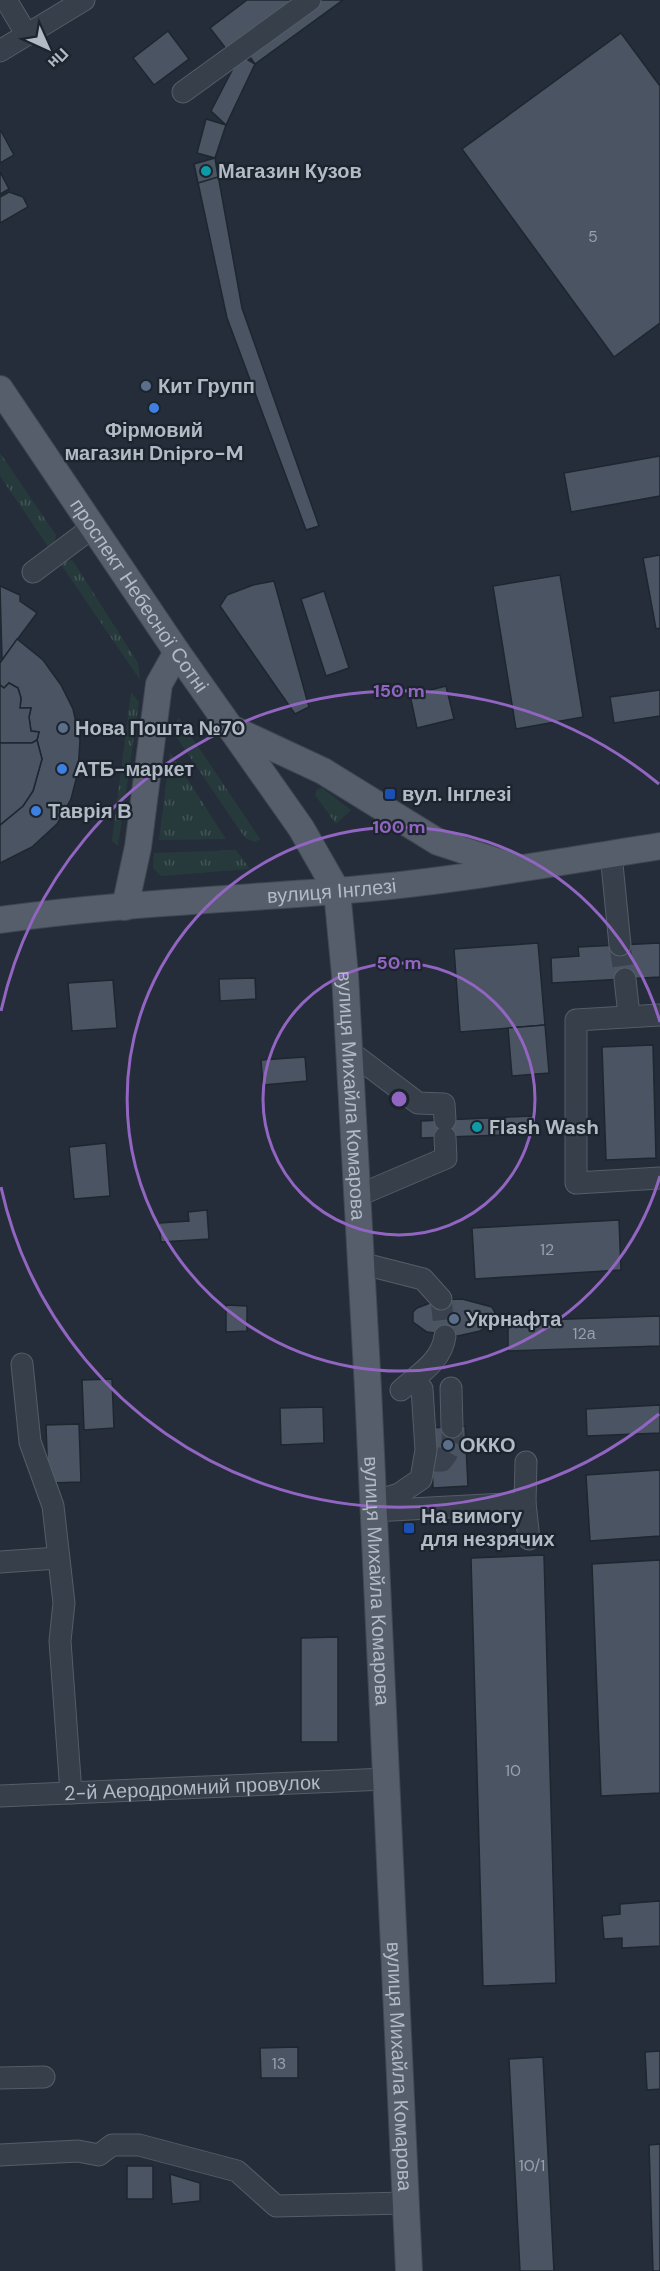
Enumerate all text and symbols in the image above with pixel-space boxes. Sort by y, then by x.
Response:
north arrow [18,18,78,78]
text: Пн [43,43,73,73]
place label: Магазин Кузов [218,158,362,184]
marker: Магазин Кузов [199,164,213,178]
house number: 5 [588,226,598,247]
place label: Кит Групп [158,373,255,399]
marker: Кит Групп [139,379,153,393]
marker: Фірмовий магазин Dnipro-M [147,401,161,415]
place label: Фірмовий магазин Dnipro-M [65,417,243,466]
street label: проспект Небесної Сотні [64,493,214,698]
text: 150 m [373,679,425,703]
place label: Нова Пошта №70 [75,715,245,741]
marker: Нова Пошта №70 [56,721,70,735]
place label: АТБ-маркет [74,756,194,782]
marker: АТБ-маркет [55,762,69,776]
place label: вул. Інглезі [402,781,512,807]
marker: вул. Інглезі [383,787,397,801]
place label: Таврія В [48,798,132,824]
marker: Таврія В [29,804,43,818]
text: 100 m [372,815,426,839]
street label: вулиця Інглезі [266,872,398,909]
text: 50 m [376,951,422,975]
street label: вулиця Михайла Комарова [332,970,372,1222]
centre of rings [389,1089,409,1109]
place label: Flash Wash [489,1114,599,1140]
marker: Flash Wash [470,1120,484,1134]
house number: 12 [540,1239,554,1260]
place label: Укрнафта [466,1306,562,1332]
marker: Укрнафта [447,1312,461,1326]
house number: 12а [572,1323,596,1344]
place label: ОККО [460,1432,516,1458]
marker: ОККО [441,1438,455,1452]
street label: вулиця Михайла Комарова [358,1456,396,1707]
place label: На вимогу для незрячих [421,1503,555,1552]
marker: На вимогу для незрячих [402,1521,416,1535]
house number: 10 [505,1760,521,1781]
street label: 2-й Аеродромний провулок [63,1769,321,1806]
street label: вулиця Михайла Комарова [381,1941,418,2193]
house number: 13 [272,2053,286,2074]
house number: 10/1 [519,2155,545,2176]

